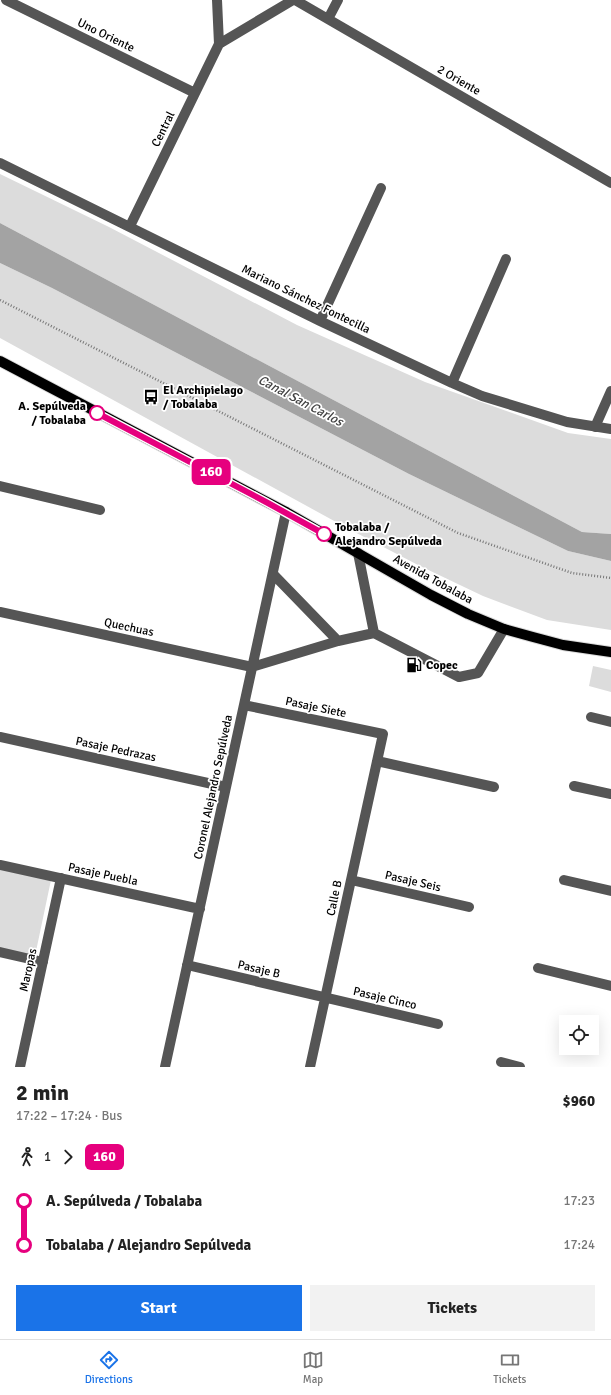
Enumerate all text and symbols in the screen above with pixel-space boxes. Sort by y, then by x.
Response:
street label: Uno Oriente [75,15,137,56]
street label: 2 Oriente [434,62,483,99]
street label: Central [148,109,179,150]
street label: Mariano Sánchez Fontecilla [239,262,373,337]
water label: Canal San Carlos [255,372,347,431]
place label: El Archipielago / Tobalaba [163,383,243,412]
bus stop icon: El Archipielago / Tobalaba [142,388,160,406]
place label: A. Sepúlveda / Tobalaba [18,399,86,428]
marker: A. Sepúlveda / Tobalaba [89,405,105,421]
line badge: 160 [188,459,234,485]
text: 160 [200,463,222,480]
place label: Tobalaba / Alejandro Sepúlveda [335,520,442,549]
marker: Tobalaba / Alejandro Sepúlveda [316,526,332,542]
street label: Avenida Tobalaba [390,551,475,608]
street label: Quechuas [103,615,155,640]
fuel station icon: Copec [405,656,423,674]
place label: Copec [426,658,458,673]
street label: Pasaje Siete [284,694,348,721]
street label: Coronel Alejandro Sepúlveda [191,713,236,861]
street label: Pasaje Pedrazas [74,734,158,765]
street label: Pasaje Puebla [67,860,139,889]
street label: Pasaje Seis [383,868,442,895]
street label: Calle B [323,879,346,917]
street label: Maropas [17,947,40,993]
street label: Pasaje B [236,957,282,982]
street label: Pasaje Cinco [352,984,418,1013]
map controls [559,1015,599,1055]
button: locate [559,1015,599,1055]
text: 2 min [16,1079,69,1106]
text: $960 [563,1092,595,1110]
text: 17:22 – 17:24 · Bus [16,1108,122,1124]
icon: walk [16,1146,38,1168]
icon: forward [57,1146,79,1168]
text: 160 [93,1148,116,1165]
text: 1 [44,1149,51,1165]
text: A. Sepúlveda / Tobalaba [46,1192,202,1210]
text: 17:23 [563,1193,595,1209]
text: Tobalaba / Alejandro Sepúlveda [46,1236,251,1254]
text: 17:24 [563,1237,595,1253]
button: Start [16,1285,302,1331]
button: Tickets [310,1285,595,1331]
tab: Directions [85,1349,133,1386]
tab: Map [302,1349,324,1386]
tab: Tickets [493,1349,526,1386]

